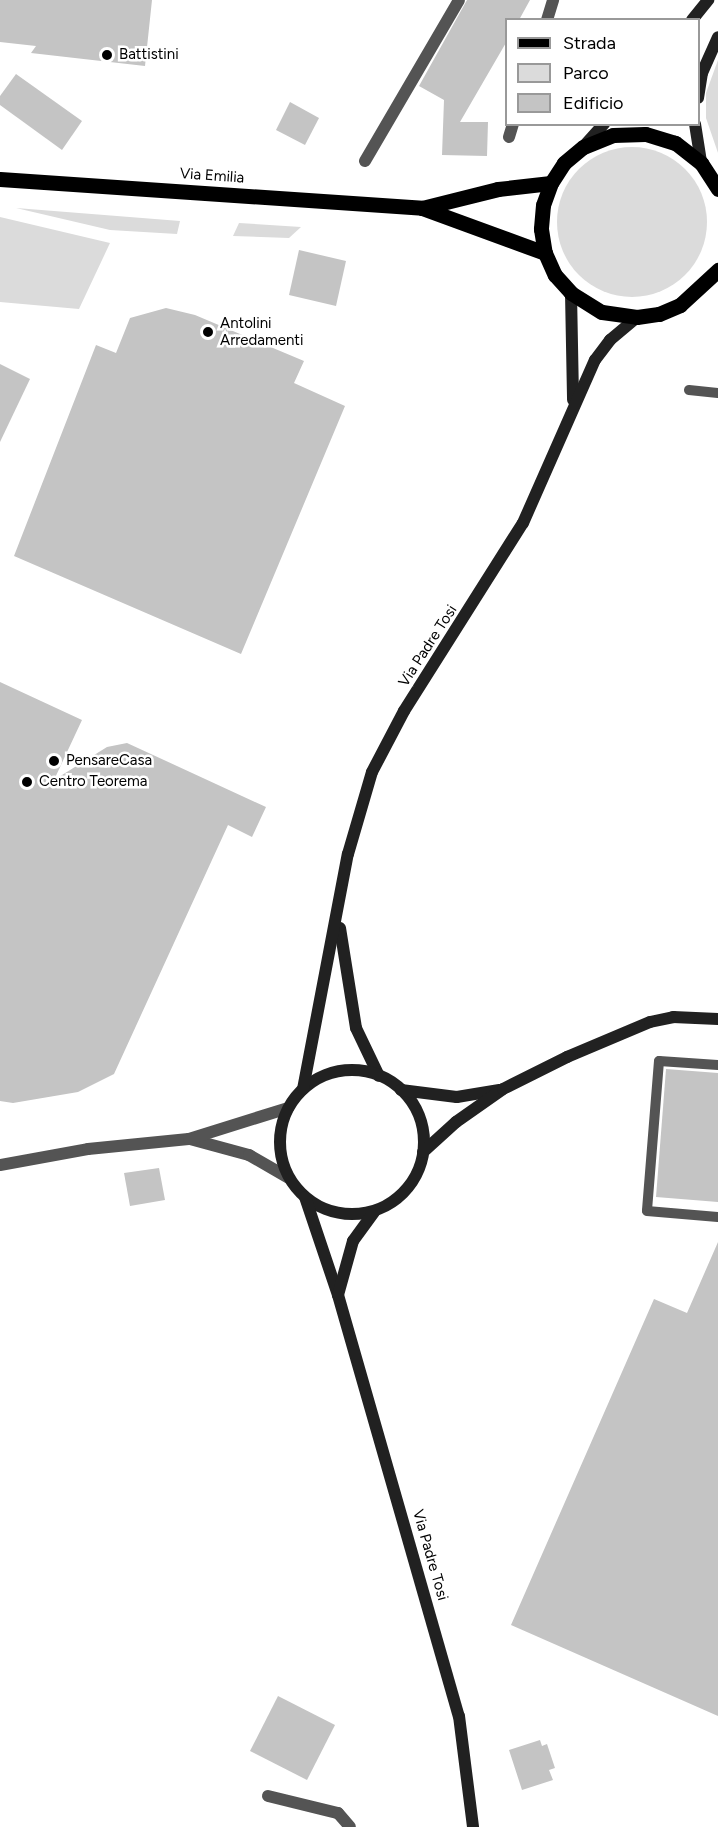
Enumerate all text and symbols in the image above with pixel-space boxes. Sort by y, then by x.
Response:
legend [505,18,700,126]
text: Strada [563,32,616,54]
place label: Battistini [119,46,179,64]
marker: Battistini [100,48,114,62]
text: Parco [563,62,609,84]
text: Edificio [563,92,624,114]
street label: Via Emilia [179,165,245,187]
place label: Antolini Arredamenti [220,314,303,349]
marker: Antolini Arredamenti [201,325,215,339]
street label: Via Padre Tosi [395,602,461,690]
place label: PensareCasa [66,752,152,770]
marker: PensareCasa [47,754,61,768]
place label: Centro Teorema [39,773,147,791]
marker: Centro Teorema [20,775,34,789]
street label: Via Padre Tosi [408,1507,452,1603]

